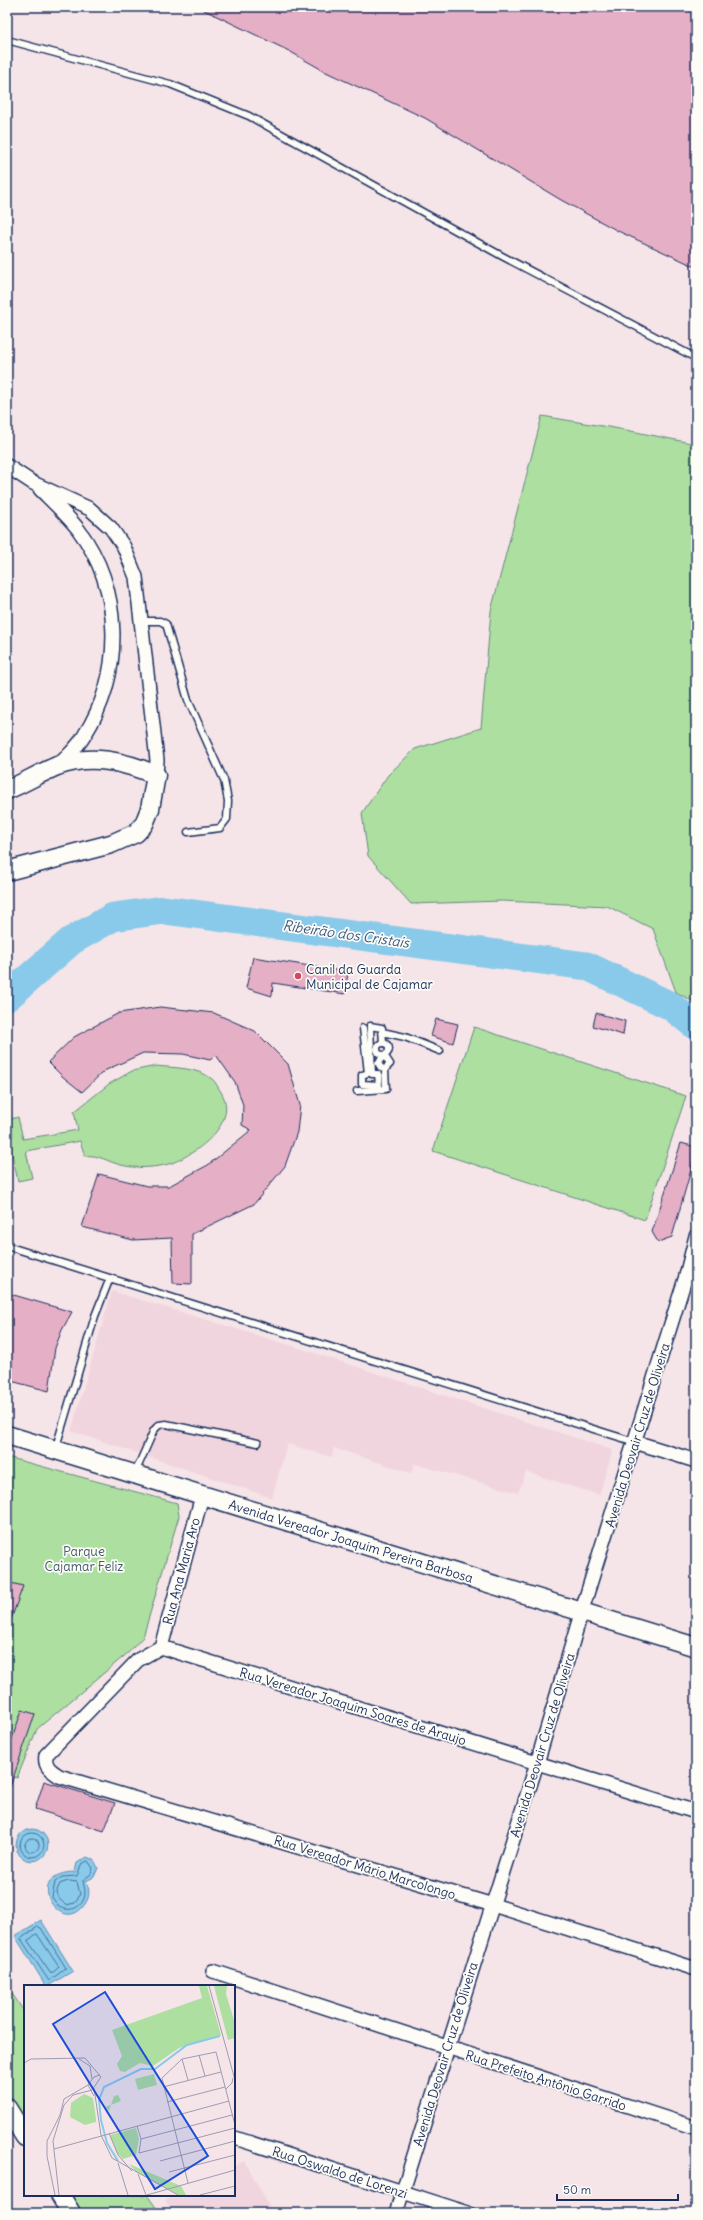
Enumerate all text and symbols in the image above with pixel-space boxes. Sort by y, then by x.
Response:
water label: Ribeirão dos Cristais [282,916,412,952]
place label: Canil da Guarda Municipal de Cajamar [306,961,434,993]
marker: Canil da Guarda Municipal de Cajamar [293,971,303,981]
street label: Avenida Deovair Cruz de Oliveira [601,1341,674,1529]
street label: Avenida Vereador Joaquim Pereira Barbosa [227,1496,475,1587]
street label: Rua Ana Maria Aro [159,1516,204,1627]
park label: Parque Cajamar Feliz [44,1543,124,1575]
street label: Avenida Deovair Cruz de Oliveira [506,1651,579,1839]
street label: Rua Vereador Joaquim Soares de Araujo [237,1664,468,1749]
street label: Rua Vereador Mário Marcolongo [272,1832,458,1903]
street label: Avenida Deovair Cruz de Oliveira [409,1960,482,2148]
inset map [24,1985,235,2196]
street label: Rua Prefeito Antônio Garrido [463,2046,628,2115]
street label: Rua Oswaldo de Lorenzi [270,2143,410,2202]
scale bar [557,2176,678,2202]
text: 50 m [563,2182,592,2197]

